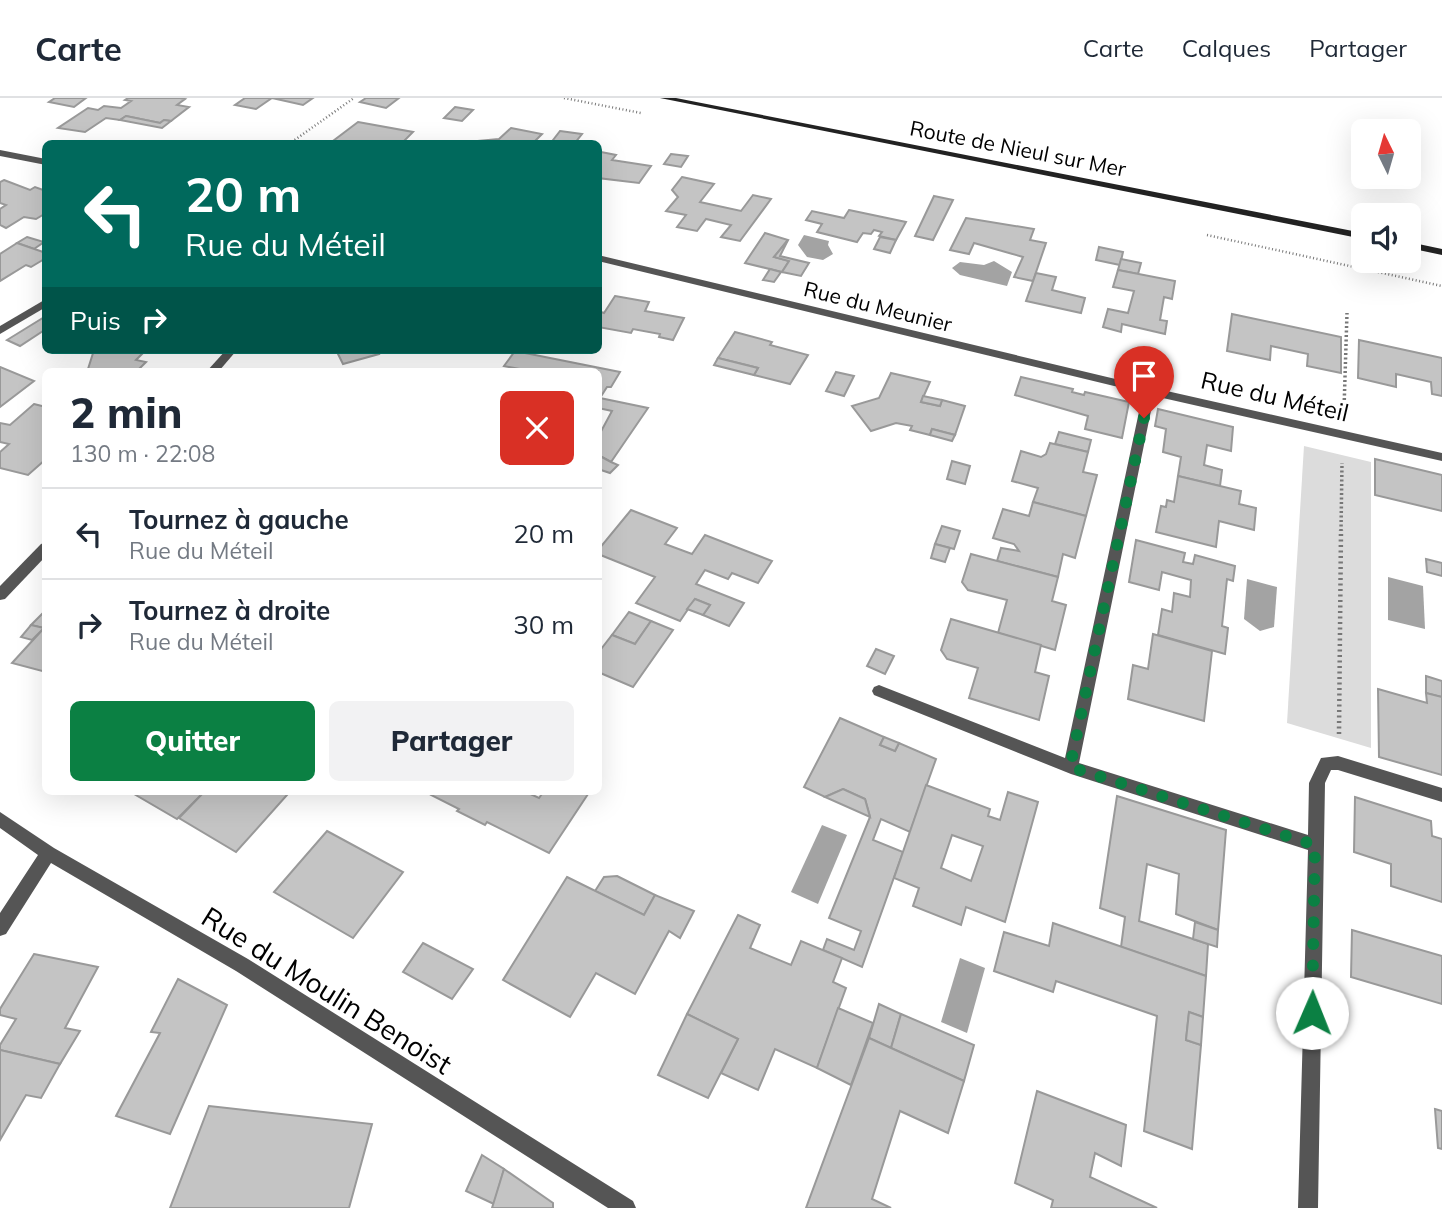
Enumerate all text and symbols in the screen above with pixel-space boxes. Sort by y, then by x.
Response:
text: Carte [35,28,122,69]
text: Carte [1083,33,1144,63]
text: Calques [1182,33,1271,63]
text: Partager [1309,33,1407,63]
street label: Route de Nieul sur Mer [908,114,1129,182]
north arrow [1351,119,1421,189]
map controls [1351,119,1421,273]
text: 20 m [185,163,301,224]
icon: left [70,168,161,259]
button: sound [1351,203,1421,273]
text: Rue du Méteil [185,224,386,264]
street label: Rue du Meunier [801,275,955,337]
icon: right [135,301,173,339]
text: Puis [70,304,121,337]
pin [1114,346,1174,418]
icon: arrive [1125,357,1163,395]
street label: Rue du Méteil [1198,364,1352,428]
text: 2 min [70,386,183,439]
button: close [500,391,574,465]
text: 130 m · 22:08 [70,439,215,468]
text: Tournez à gauche [129,503,349,536]
icon: left [70,515,108,553]
text: 20 m [513,517,574,550]
text: Rue du Méteil [129,536,273,565]
text: Tournez à droite [129,594,330,627]
icon: right [70,606,108,644]
text: 30 m [513,608,574,641]
text: Rue du Méteil [129,627,273,656]
button: Quitter [70,701,315,781]
button: Partager [329,701,574,781]
street label: Rue du Moulin Benoist [195,899,459,1081]
position arrow [1275,976,1349,1050]

